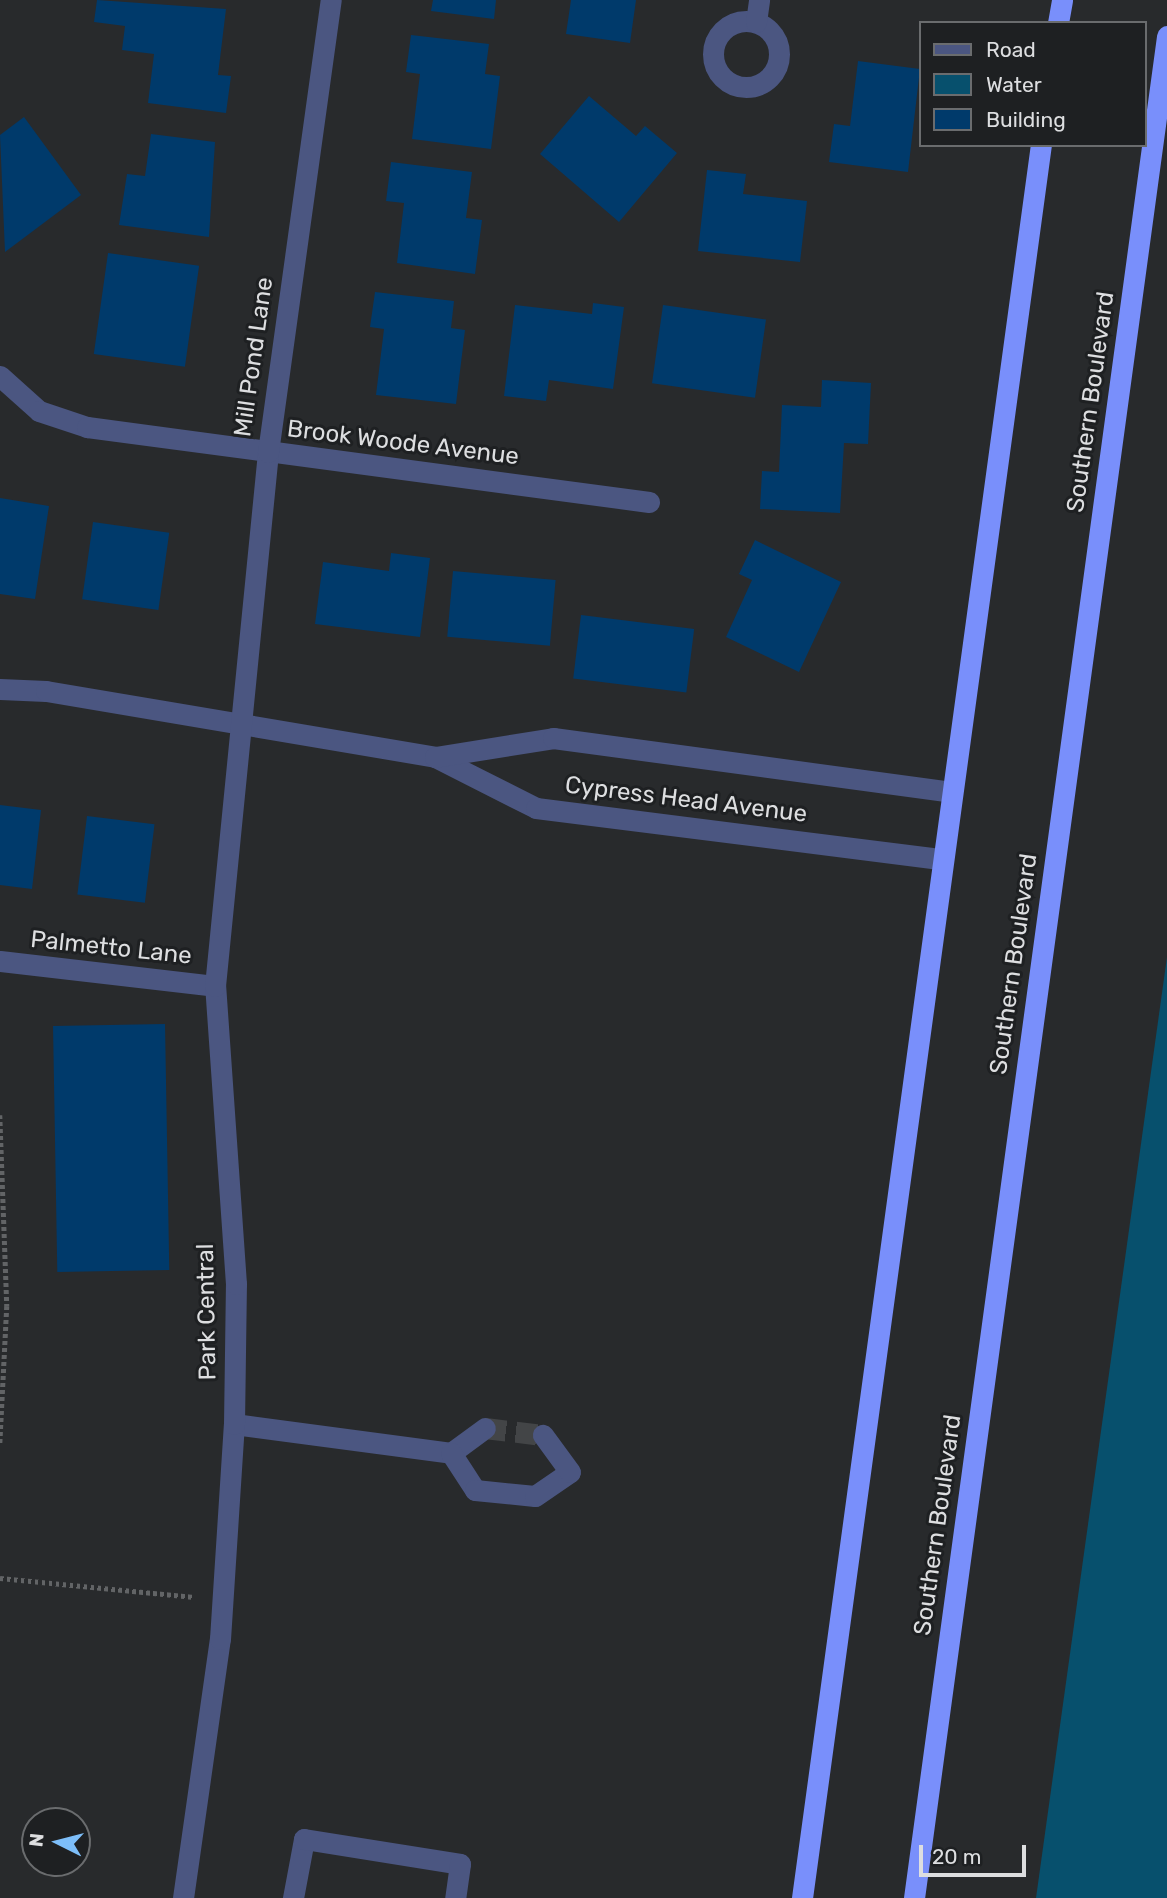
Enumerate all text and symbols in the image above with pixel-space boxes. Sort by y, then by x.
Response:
legend [918,21,1146,147]
text: Road [986,37,1036,62]
text: Water [986,72,1042,97]
text: Building [986,107,1066,132]
street label: Mill Pond Lane [229,275,279,439]
street label: Southern Boulevard [1061,290,1121,514]
street label: Brook Woode Avenue [285,414,521,472]
street label: Cypress Head Avenue [563,771,809,829]
street label: Southern Boulevard [984,852,1044,1076]
street label: Palmetto Lane [29,925,193,971]
street label: Park Central [191,1243,223,1381]
street label: Southern Boulevard [908,1413,968,1637]
north arrow [21,1807,91,1877]
text: N [24,1832,49,1848]
scale bar [922,1832,1029,1876]
text: 20 m [932,1844,981,1869]

